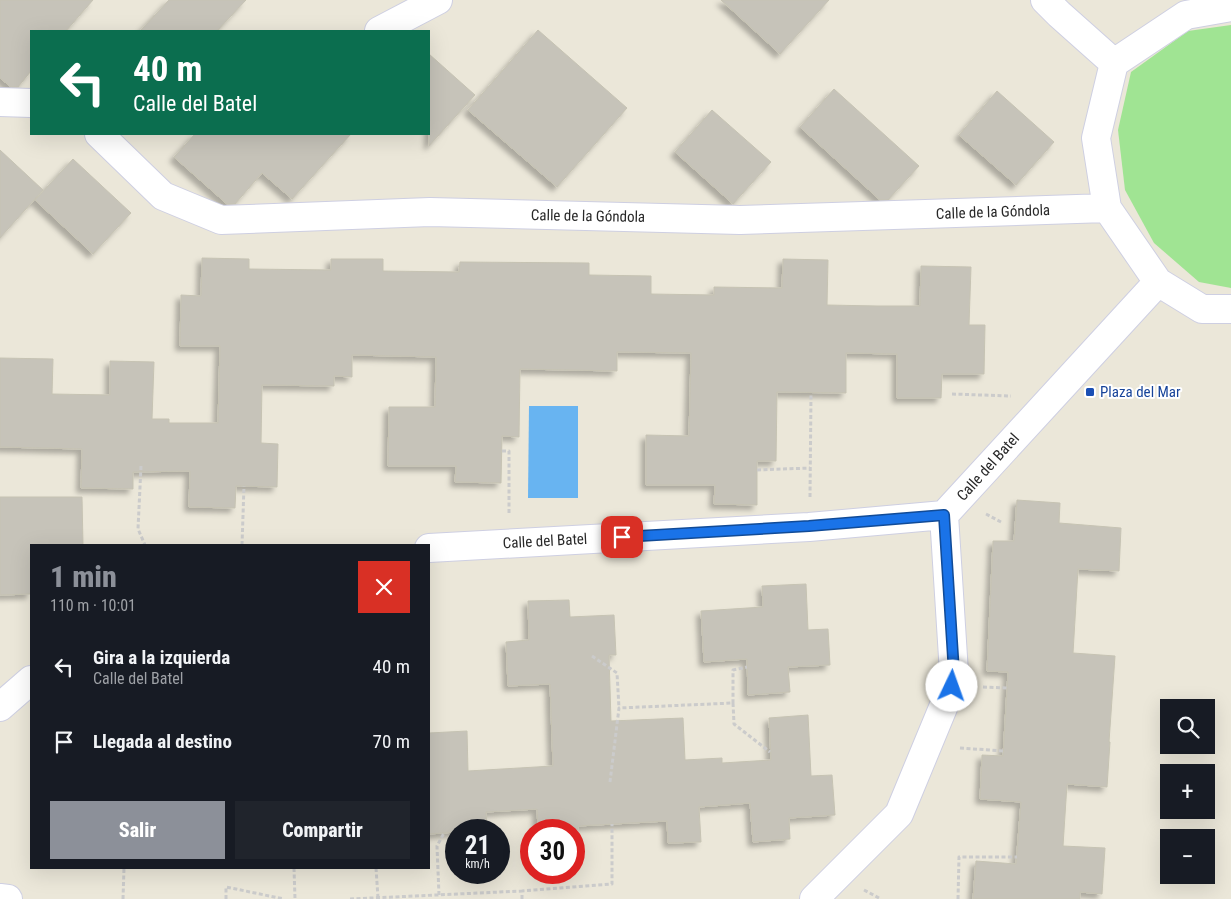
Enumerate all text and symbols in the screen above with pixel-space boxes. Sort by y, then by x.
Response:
text: 40 m [133,49,202,90]
icon: left [50,50,115,115]
text: Calle del Batel [133,91,257,116]
street label: Calle de la Góndola [936,201,1050,223]
street label: Calle de la Góndola [531,206,645,226]
place label: Plaza del Mar [1100,383,1181,401]
marker: Plaza del Mar [1084,386,1096,398]
street label: Calle del Batel [953,430,1023,504]
pin [601,516,643,558]
icon: arrive [608,523,636,551]
street label: Calle del Batel [502,530,588,552]
text: 1 min [50,559,117,594]
button: close [358,561,410,613]
text: 110 m · 10:01 [50,596,136,615]
text: Gira a la izquierda [93,646,230,669]
icon: left [50,653,78,681]
text: 40 m [373,655,410,678]
position arrow [925,659,977,711]
text: Calle del Batel [93,669,183,688]
map controls [1160,699,1215,884]
button: search [1160,699,1215,754]
icon: arrive [50,728,78,756]
text: Llegada al destino [93,730,232,753]
text: 70 m [373,730,410,753]
button: + [1160,764,1215,819]
button: Salir [50,801,225,859]
button: Compartir [235,801,410,859]
speed limit sign: 30 [520,819,585,884]
button: − [1160,829,1215,884]
text: 21 [465,831,490,860]
text: km/h [465,857,490,871]

